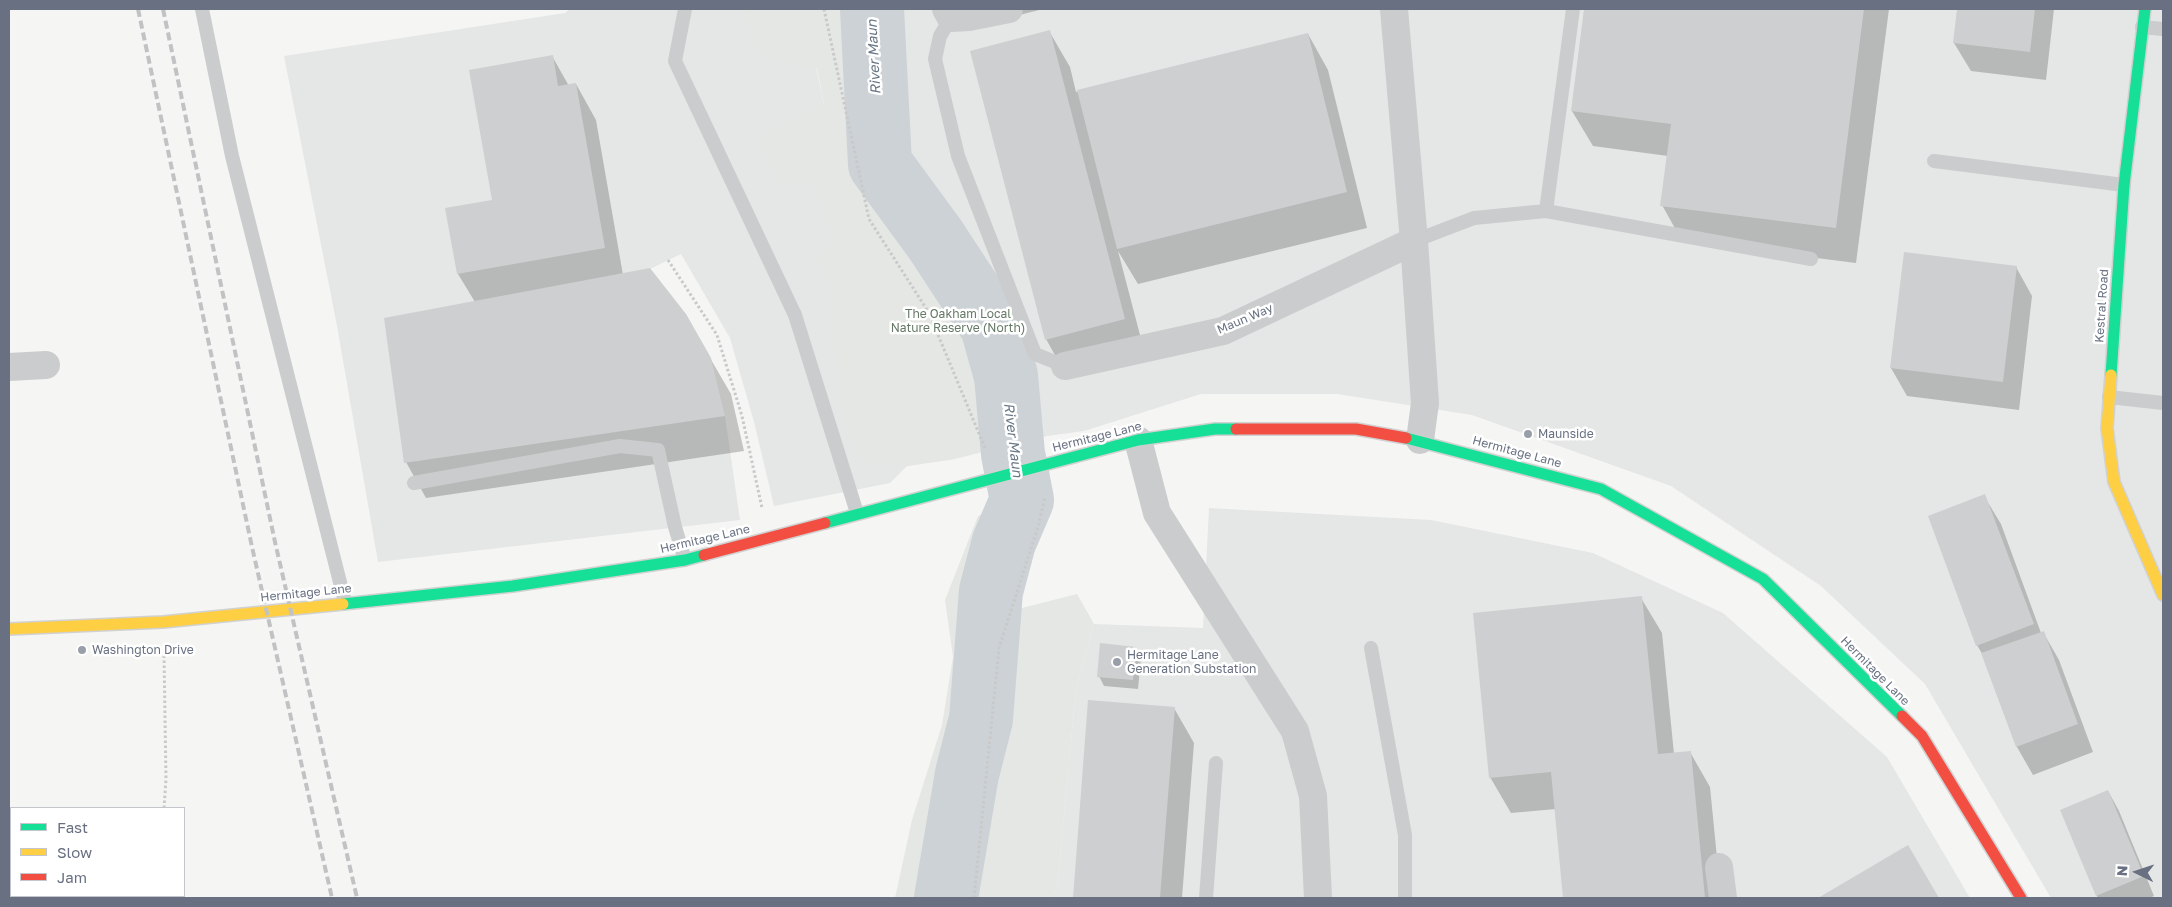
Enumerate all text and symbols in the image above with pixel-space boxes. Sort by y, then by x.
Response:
water label: River Maun [864,19,884,95]
street label: Kestral Road [2092,269,2112,343]
street label: Maun Way [1215,301,1275,337]
park label: The Oakham Local Nature Reserve (North) [891,307,1025,335]
water label: River Maun [1000,402,1026,478]
street label: Hermitage Lane [1051,419,1143,455]
place label: Maunside [1538,427,1594,441]
marker: Maunside [1522,428,1534,440]
street label: Hermitage Lane [1471,433,1563,471]
street label: Hermitage Lane [659,522,751,556]
street label: Hermitage Lane [260,581,352,605]
street label: Hermitage Lane [1838,634,1912,708]
place label: Washington Drive [92,643,194,657]
marker: Washington Drive [76,644,88,656]
place label: Hermitage Lane Generation Substation [1127,648,1256,676]
marker: Hermitage Lane Generation Substation [1111,656,1123,668]
legend [10,807,185,897]
text: Fast [57,818,88,836]
text: Slow [57,843,92,861]
north arrow [2112,847,2162,897]
text: N [2113,865,2130,877]
text: Jam [57,868,87,886]

